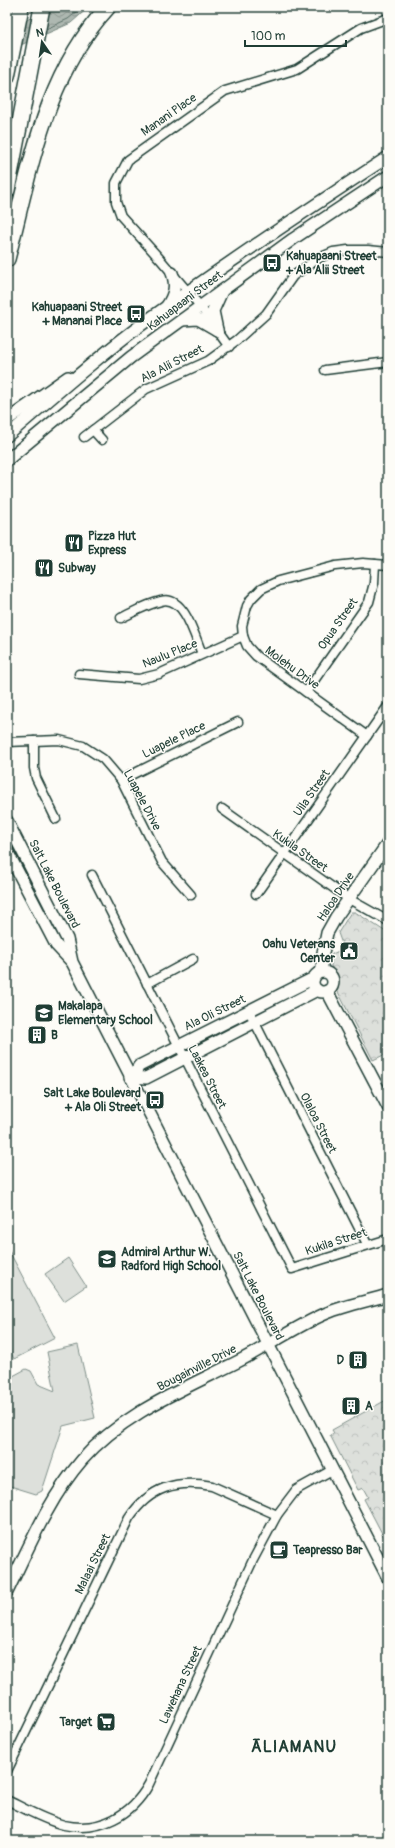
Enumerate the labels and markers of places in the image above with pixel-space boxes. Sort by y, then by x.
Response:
place label: Kahuapaani Street + Ala Alii Street [285,249,378,278]
bus stop icon: Kahuapaani Street + Ala Alii Street [261,252,283,274]
place label: Kahuapaani Street + Mananai Place [31,300,123,329]
bus stop icon: Kahuapaani Street + Mananai Place [125,303,147,325]
place label: Pizza Hut Express [88,529,137,558]
restaurant icon: Pizza Hut Express [63,532,85,554]
restaurant icon: Subway [33,557,55,579]
place label: Subway [58,561,97,576]
place label: Oahu Veterans Center [262,937,336,966]
public building icon: Oahu Veterans Center [338,940,360,962]
place label: Makalapa Elementary School [58,999,153,1028]
school or university icon: Makalapa Elementary School [33,1002,55,1024]
building icon: B [26,1024,48,1046]
place label: B [51,1028,58,1043]
place label: Salt Lake Boulevard + Ala Oli Street [43,1086,142,1115]
bus stop icon: Salt Lake Boulevard + Ala Oli Street [144,1089,166,1111]
place label: Admiral Arthur W. Radford High School [121,1245,221,1274]
school or university icon: Admiral Arthur W. Radford High School [96,1248,118,1270]
building icon: D [347,1349,369,1371]
place label: D [336,1353,344,1368]
building icon: A [340,1395,362,1417]
place label: A [365,1399,373,1414]
cafe icon: Teapresso Bar [268,1539,290,1561]
place label: Teapresso Bar [292,1543,363,1558]
supermarket icon: Target [95,1711,117,1733]
place label: Target [58,1715,93,1730]

